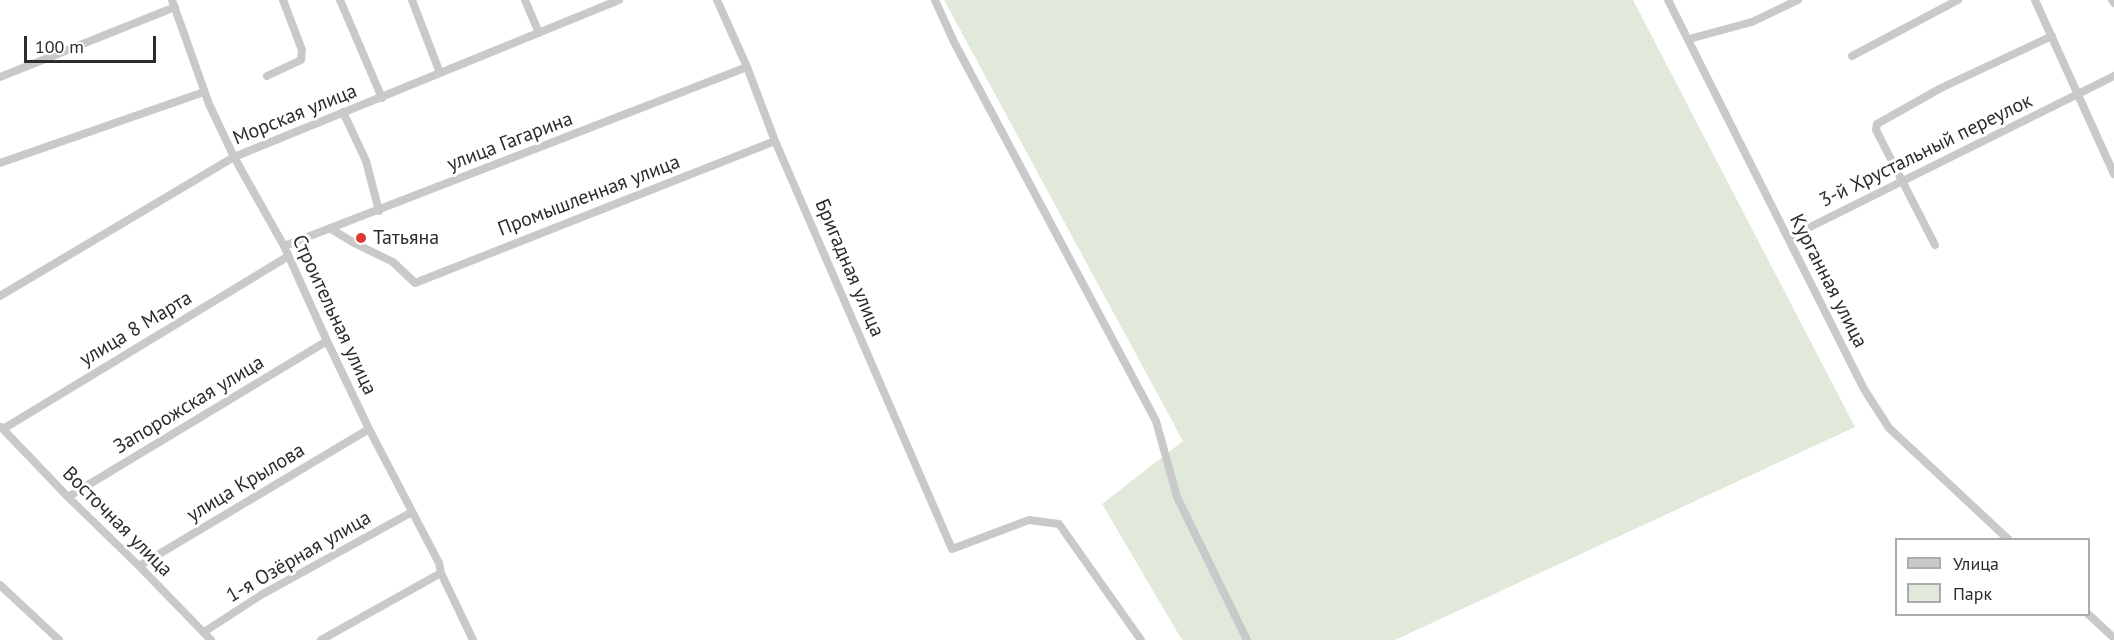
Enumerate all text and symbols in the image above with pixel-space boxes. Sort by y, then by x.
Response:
scale bar [27,24,159,62]
text: 100 m [35,35,84,58]
street label: Морская улица [229,79,361,151]
street label: 3-й Хрустальный переулок [1816,89,2036,213]
street label: улица Гагарина [444,107,576,177]
street label: Промышленная улица [495,150,683,242]
street label: Бригадная улица [809,196,889,340]
street label: Курганная улица [1784,210,1872,352]
place label: Татьяна [373,226,439,250]
street label: Строительная улица [286,231,382,399]
marker: Татьяна [354,231,368,245]
street label: улица 8 Марта [76,286,196,372]
street label: Запорожская улица [110,351,268,459]
street label: улица Крылова [183,438,309,528]
street label: Восточная улица [57,462,177,582]
street label: 1-я Озёрная улица [222,506,376,608]
legend [1895,538,2090,616]
text: Улица [1953,552,1999,575]
text: Парк [1953,582,1992,605]

